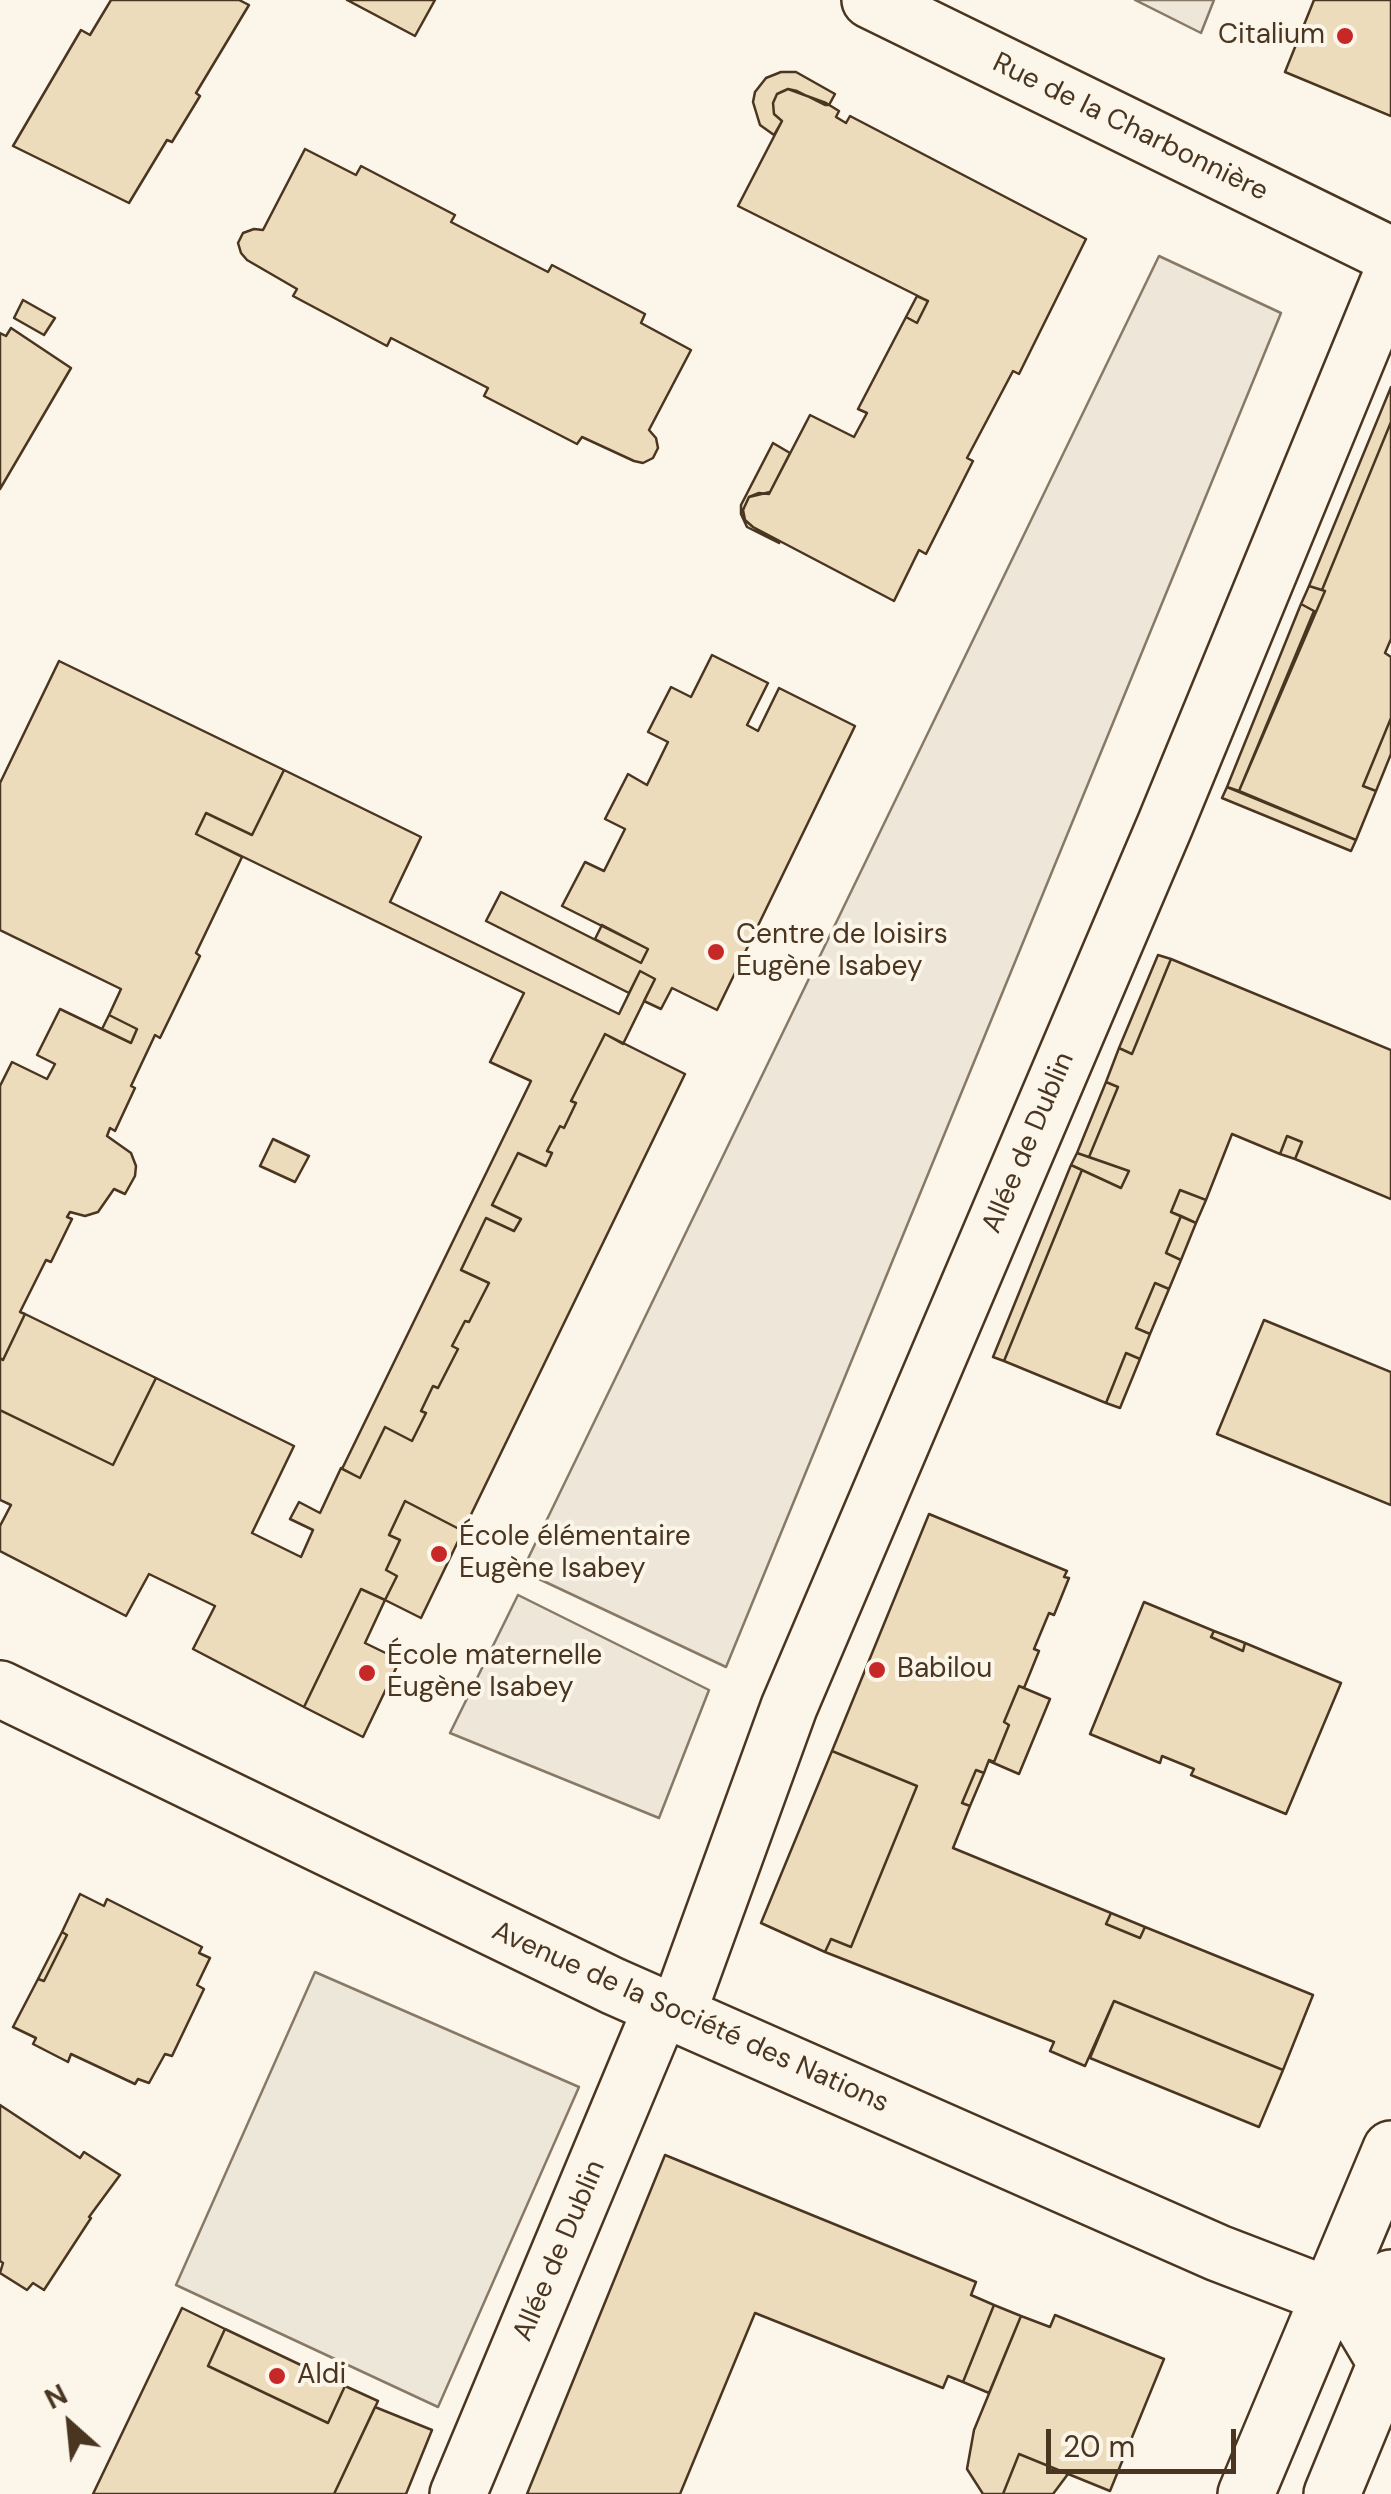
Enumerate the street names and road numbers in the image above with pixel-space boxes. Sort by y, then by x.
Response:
street label: Rue de la Charbonnière [987,47,1273,209]
street label: Allée de Dublin [976,1048,1082,1238]
street label: Avenue de la Société des Nations [486,1915,894,2121]
street label: Allée de Dublin [507,2156,613,2346]

